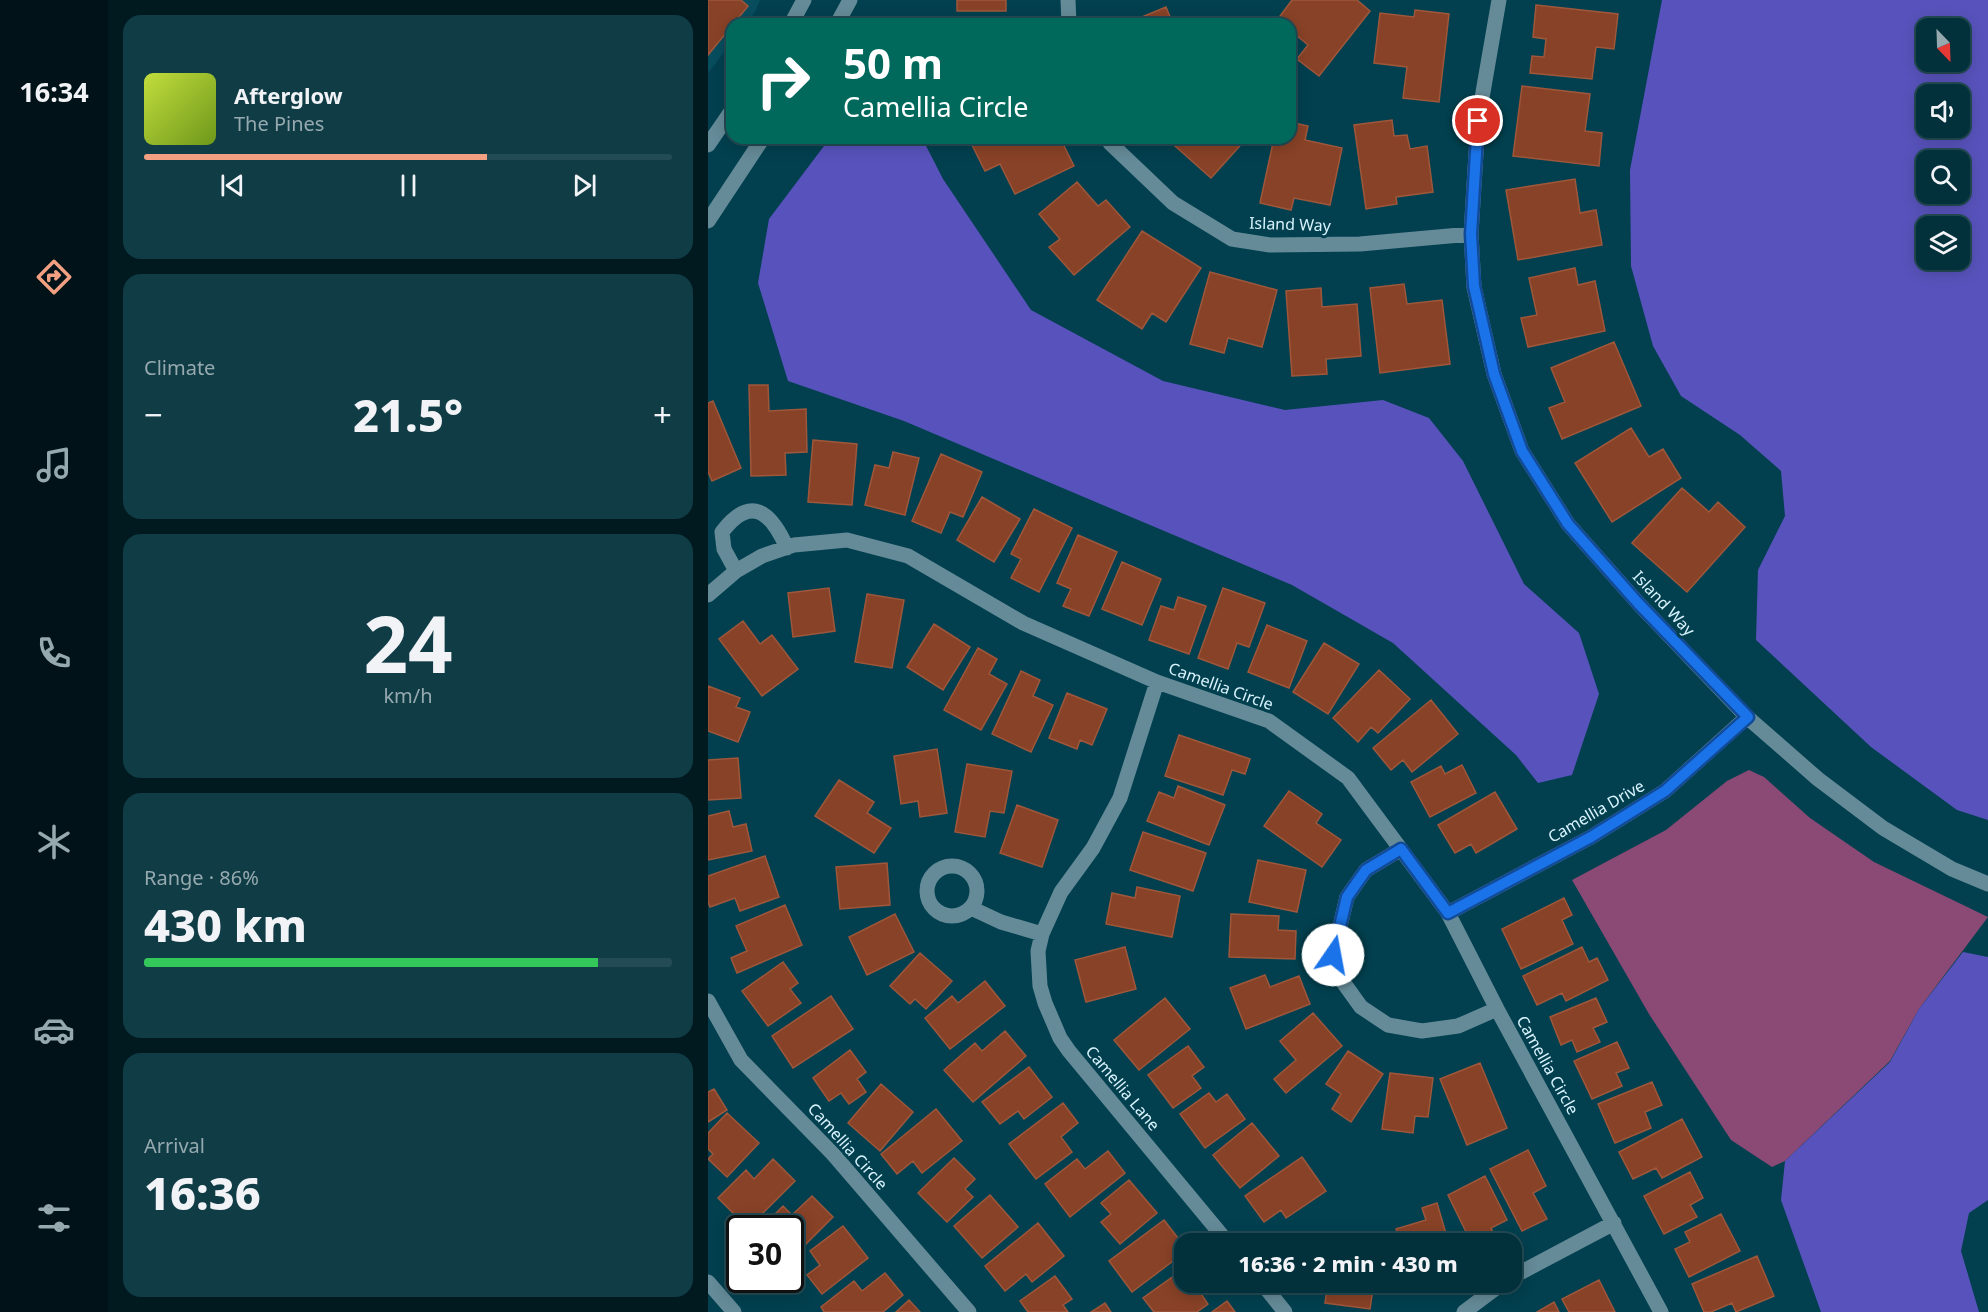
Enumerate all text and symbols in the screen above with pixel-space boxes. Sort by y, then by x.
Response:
north arrow [1916,18,1970,72]
map controls [1916,18,1970,270]
text: 50 m [843,34,943,91]
icon: right [744,42,822,120]
text: 16:34 [19,73,89,110]
text: Afterglow [234,80,343,110]
button: sound [1916,84,1970,138]
text: Camellia Circle [843,88,1029,125]
pin [1452,95,1503,146]
icon: arrive [1461,104,1494,137]
text: The Pines [234,110,324,137]
button: search [1916,150,1970,204]
icon: previous [216,169,249,202]
icon: pause [392,169,425,202]
icon: next [568,169,601,202]
street label: Island Way [1249,212,1332,236]
button: layers [1916,216,1970,270]
icon: directions [33,256,75,298]
text: Climate [144,354,215,381]
text: 21.5° [353,384,463,445]
text: − [144,392,163,437]
text: + [653,392,672,437]
icon: music [33,444,75,486]
street label: Island Way [1628,566,1701,641]
text: 24 [363,590,453,696]
icon: phone [33,632,75,674]
street label: Camellia Circle [1166,657,1276,715]
text: km/h [383,682,433,709]
street label: Camellia Drive [1544,774,1648,848]
icon: climate [33,821,75,863]
text: Range · 86% [144,864,259,891]
text: 430 km [144,894,307,955]
position arrow [1301,923,1365,987]
icon: car [33,1009,75,1051]
street label: Camellia Circle [1512,1012,1584,1118]
street label: Camellia Lane [1081,1041,1165,1135]
street label: Camellia Circle [803,1098,893,1194]
text: Arrival [144,1132,205,1159]
text: 16:36 [144,1162,261,1223]
icon: filters [33,1197,75,1239]
speed limit sign: 30 [726,1215,804,1293]
text: 16:36 · 2 min · 430 m [1238,1248,1458,1278]

